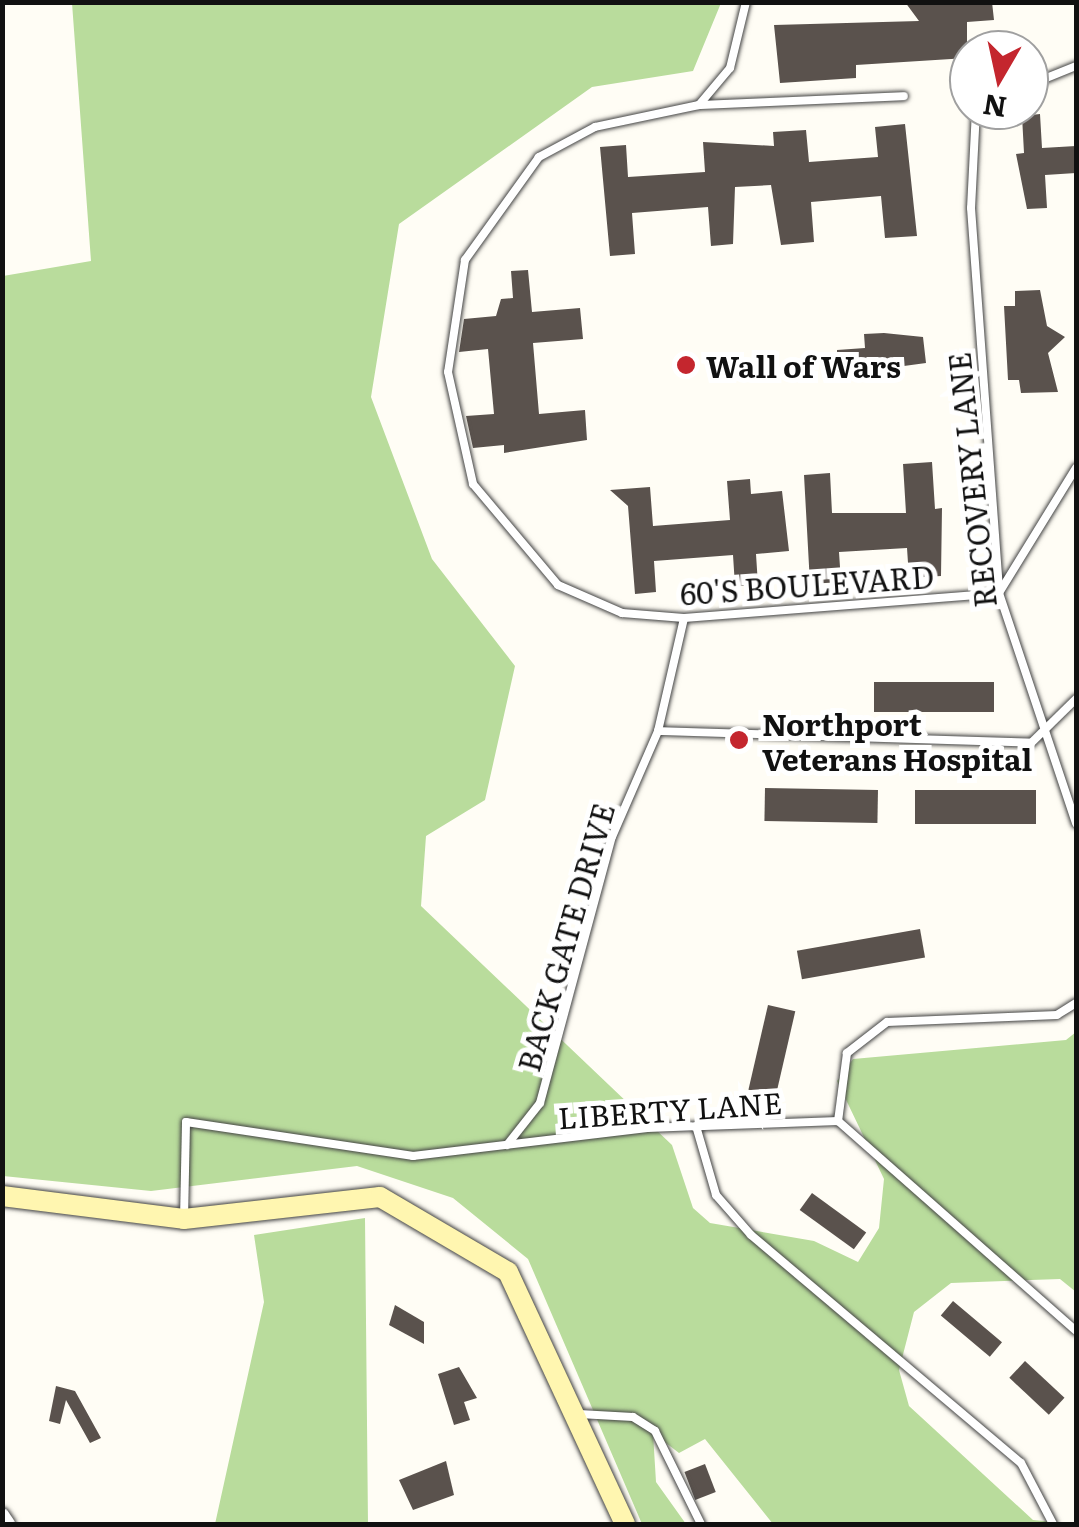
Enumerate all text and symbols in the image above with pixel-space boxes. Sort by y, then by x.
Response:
north arrow [949,30,1049,130]
text: N [980,85,1010,130]
place label: Wall of Wars [706,347,901,383]
street label: RECOVERY LANE [940,351,1002,609]
marker: Wall of Wars [675,354,697,376]
street label: 60'S BOULEVARD [679,557,935,611]
place label: Northport Veterans Hospital [762,705,1032,776]
marker: Northport Veterans Hospital [726,727,752,753]
street label: BACK GATE DRIVE [509,799,621,1075]
street label: LIBERTY LANE [557,1083,783,1135]

